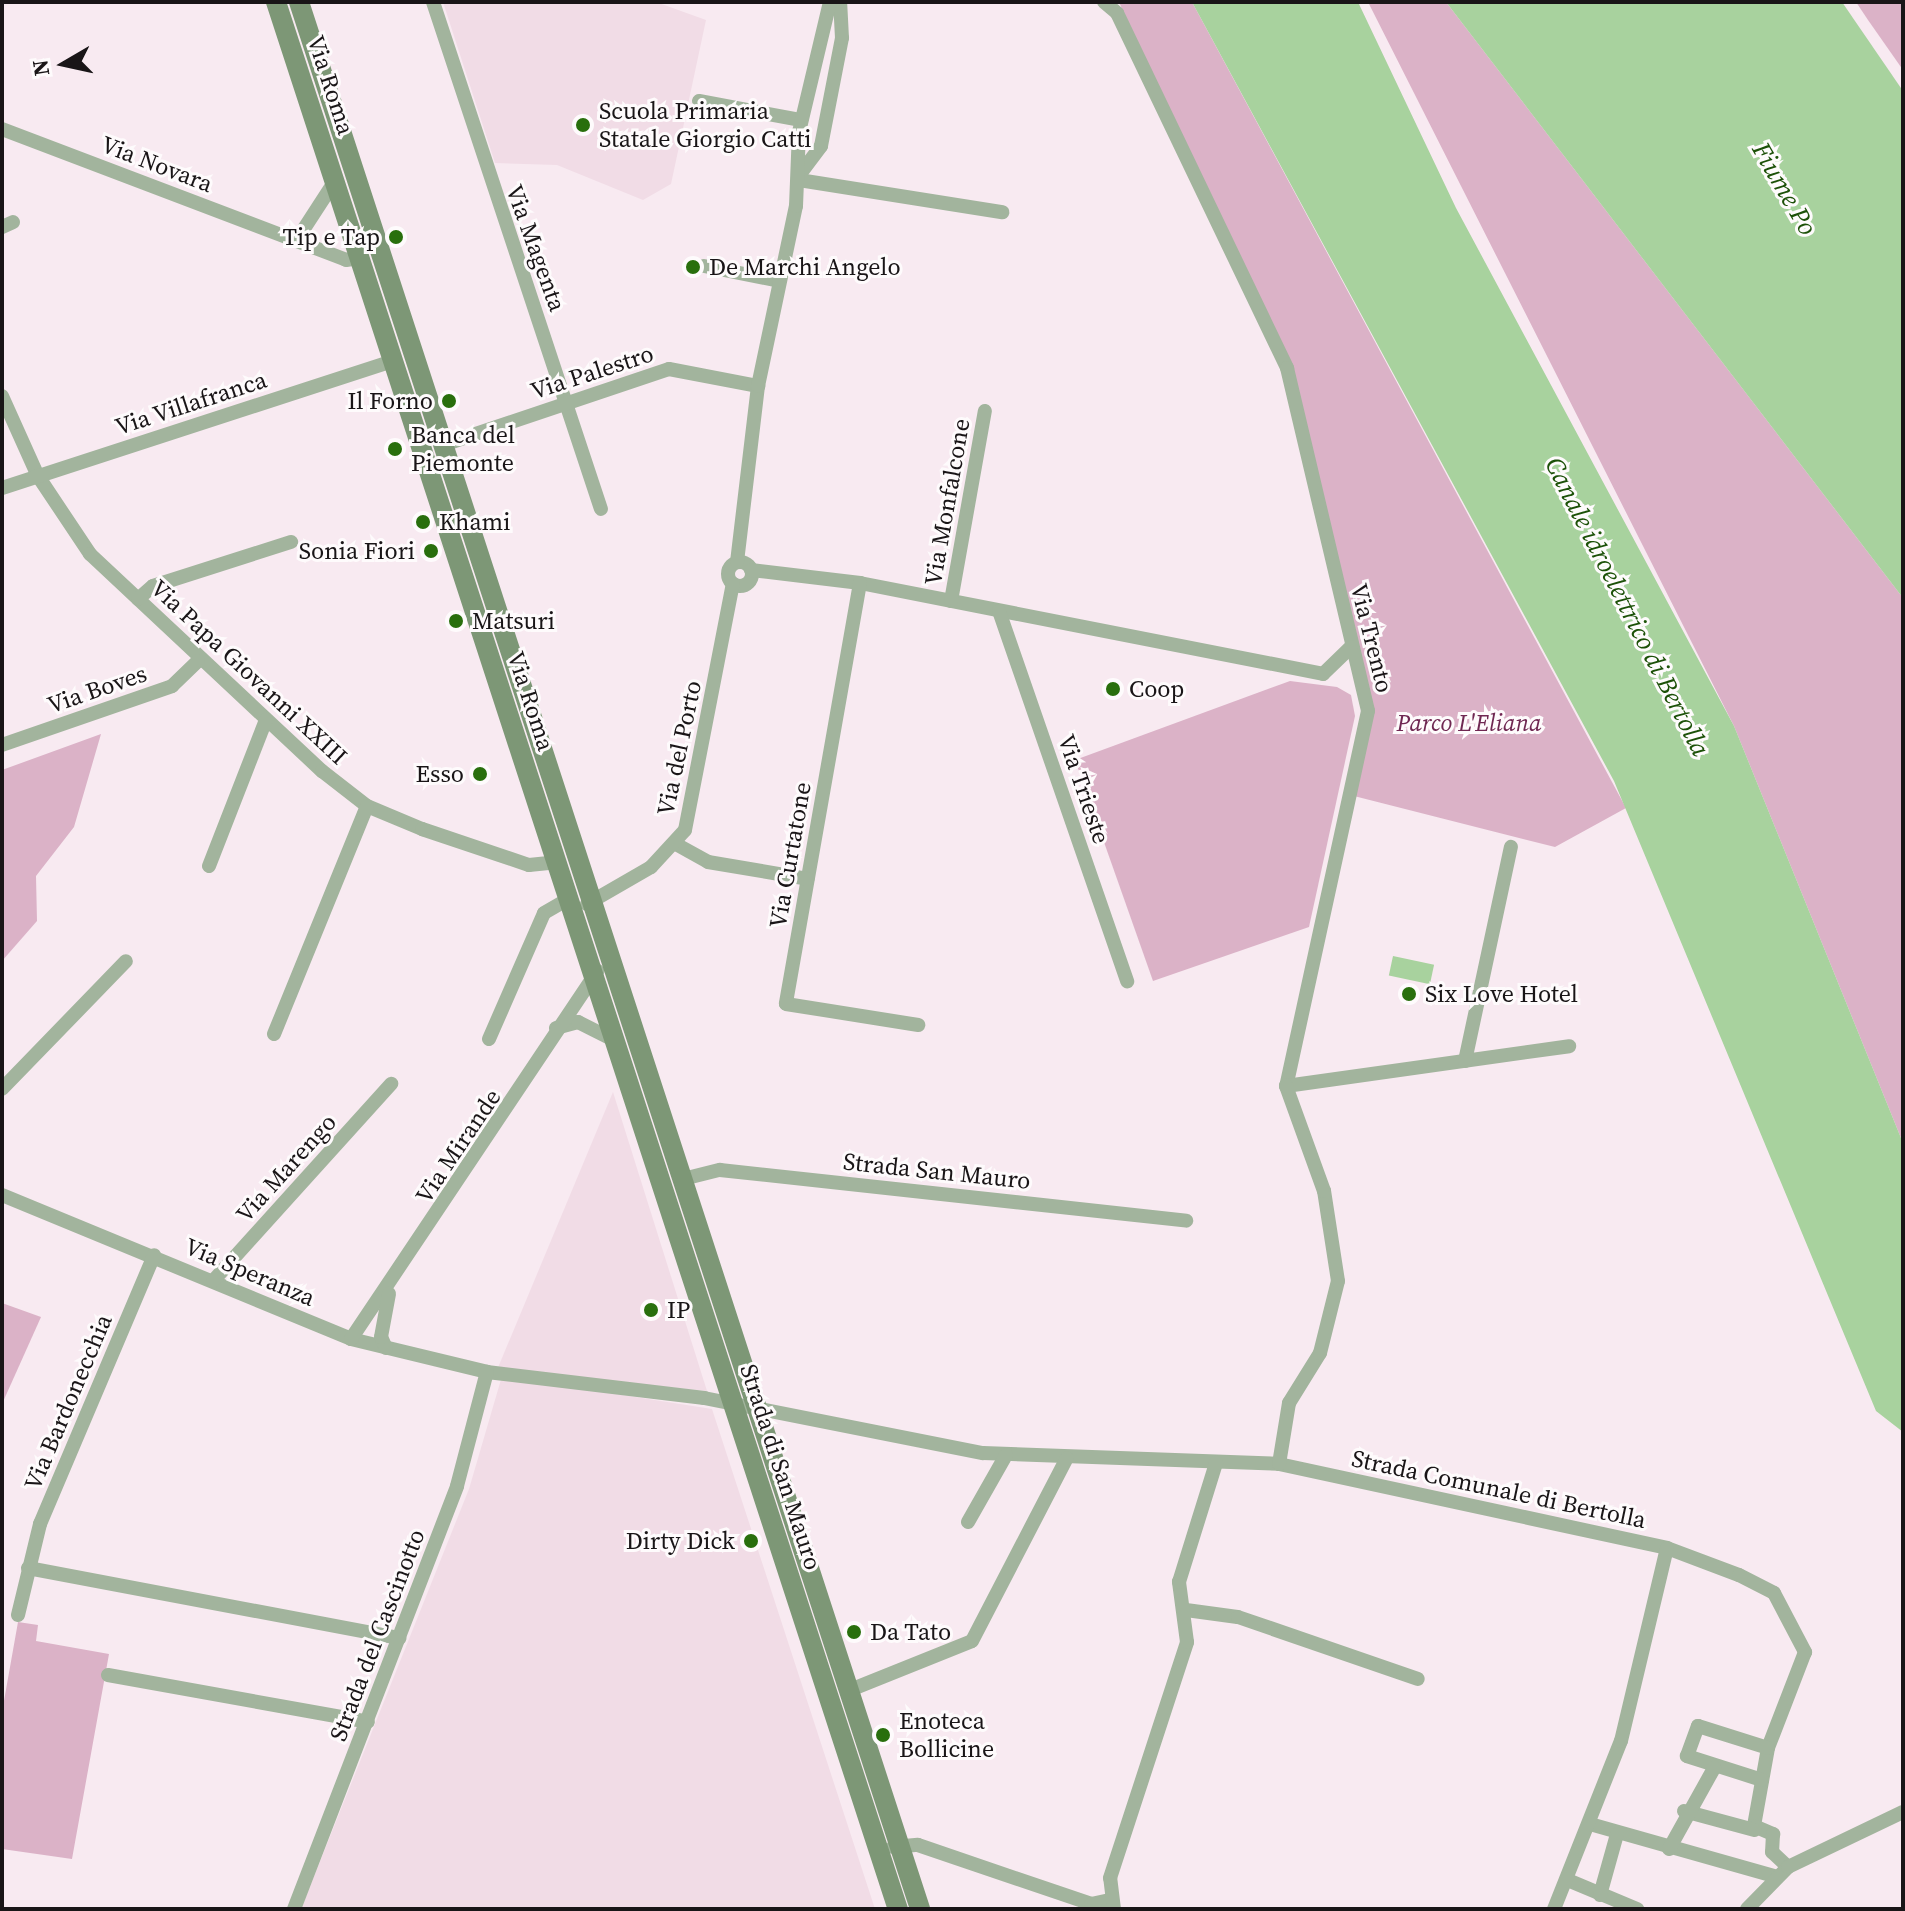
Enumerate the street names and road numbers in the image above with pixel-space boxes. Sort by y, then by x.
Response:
street label: Via Roma [301,32,361,138]
street label: Via Novara [97,130,217,198]
street label: Via Magenta [500,181,572,315]
street label: Via Palestro [527,339,657,405]
street label: Via Villafranca [111,365,271,441]
street label: Via Monfalcone [918,416,976,588]
street label: Via Papa Giovanni XXIII [145,573,353,771]
street label: Via Trento [1345,580,1399,696]
street label: Via Roma [501,648,561,754]
street label: Via Boves [44,659,150,719]
street label: Via del Porto [651,678,707,818]
street label: Via Trieste [1052,730,1116,848]
street label: Via Curtatone [763,780,817,930]
street label: Via Mirande [409,1083,507,1209]
street label: Via Marengo [230,1108,342,1228]
street label: Strada San Mauro [842,1147,1032,1195]
street label: Via Speranza [181,1232,319,1312]
street label: Via Bardonecchia [18,1310,118,1494]
street label: Strada di San Mauro [734,1361,828,1573]
street label: Strada Comunale di Bertolla [1349,1444,1649,1534]
street label: Strada del Cascinotto [323,1525,431,1745]

